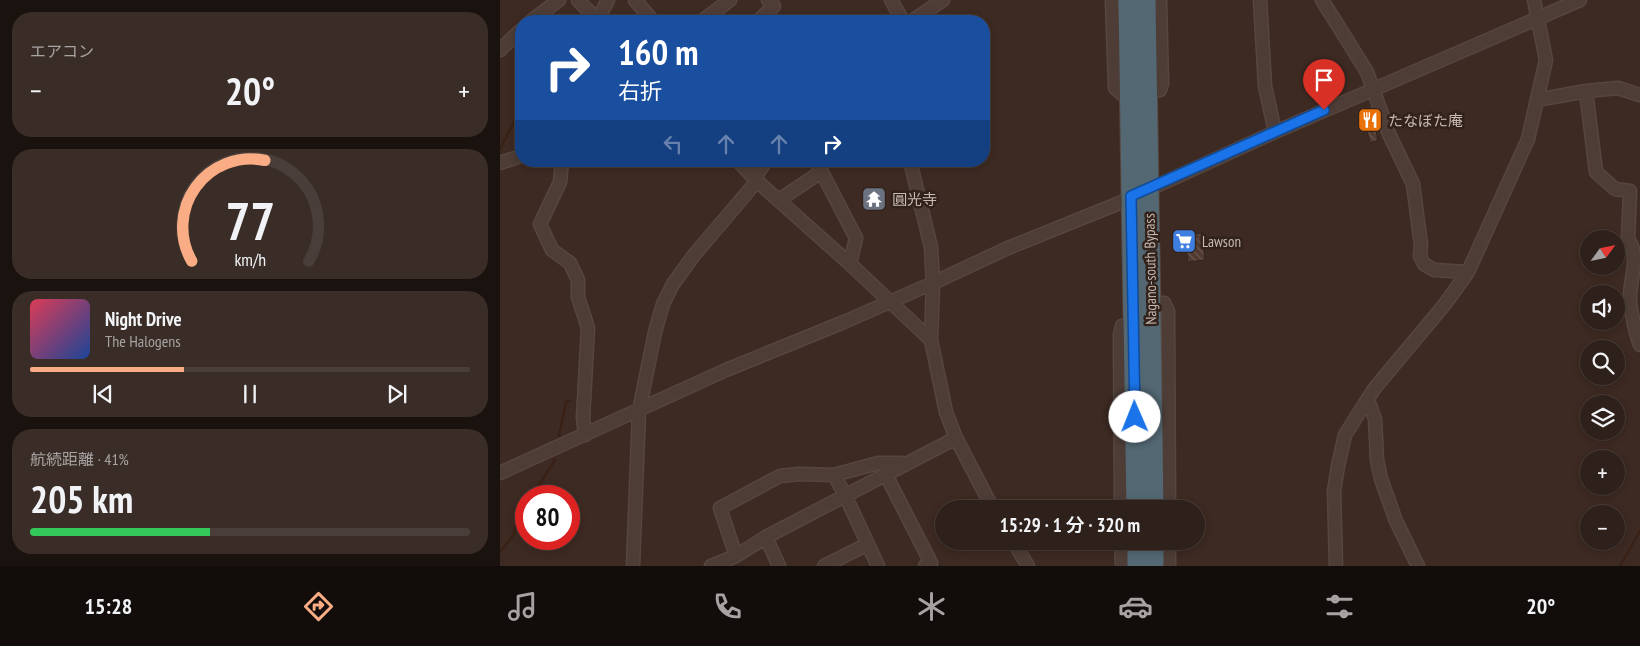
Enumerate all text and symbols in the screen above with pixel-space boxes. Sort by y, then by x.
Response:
text: 160 m [618,29,699,75]
icon: right [535,35,600,100]
text: エアコン [30,41,94,61]
pin [1303,59,1345,110]
text: 20° [225,66,275,115]
icon: arrive [1310,66,1338,94]
text: − [30,72,42,109]
text: + [458,72,470,109]
text: 右折 [618,77,662,105]
restaurant icon: たなぼた庵 [1357,107,1383,133]
place label: たなぼた庵 [1388,111,1463,130]
icon: left [659,130,687,158]
icon: ahead [712,130,740,158]
icon: ahead [765,130,793,158]
icon: right [818,130,846,158]
temple icon: 圓光寺 [861,186,887,212]
text: 77 [225,187,275,254]
place label: 圓光寺 [892,190,937,209]
street label: Nagano-south Bypass [1140,213,1160,325]
supermarket icon: Lawson [1171,228,1197,254]
north arrow [1580,230,1625,275]
map controls [1580,230,1625,550]
place label: Lawson [1202,232,1241,251]
text: km/h [234,248,266,271]
button: sound [1580,285,1625,330]
text: Night Drive [105,307,182,331]
text: The Halogens [105,331,181,351]
button: search [1580,340,1625,385]
icon: previous [89,380,117,408]
icon: pause [236,380,264,408]
icon: next [383,380,411,408]
position arrow [1108,390,1160,442]
button: layers [1580,395,1625,440]
text: 航続距離 · 41% [30,449,129,469]
button: + [1580,450,1625,495]
text: 205 km [30,474,133,523]
speed limit sign: 80 [515,485,580,550]
button: − [1580,505,1625,550]
text: 15:29 · 1 分 · 320 m [1000,513,1140,537]
icon: directions [301,589,336,624]
icon: music [505,589,540,624]
icon: phone [710,589,745,624]
icon: climate [914,589,949,624]
icon: car [1118,589,1153,624]
icon: filters [1322,589,1357,624]
text: 15:28 [85,592,132,620]
text: 20° [1526,592,1555,620]

